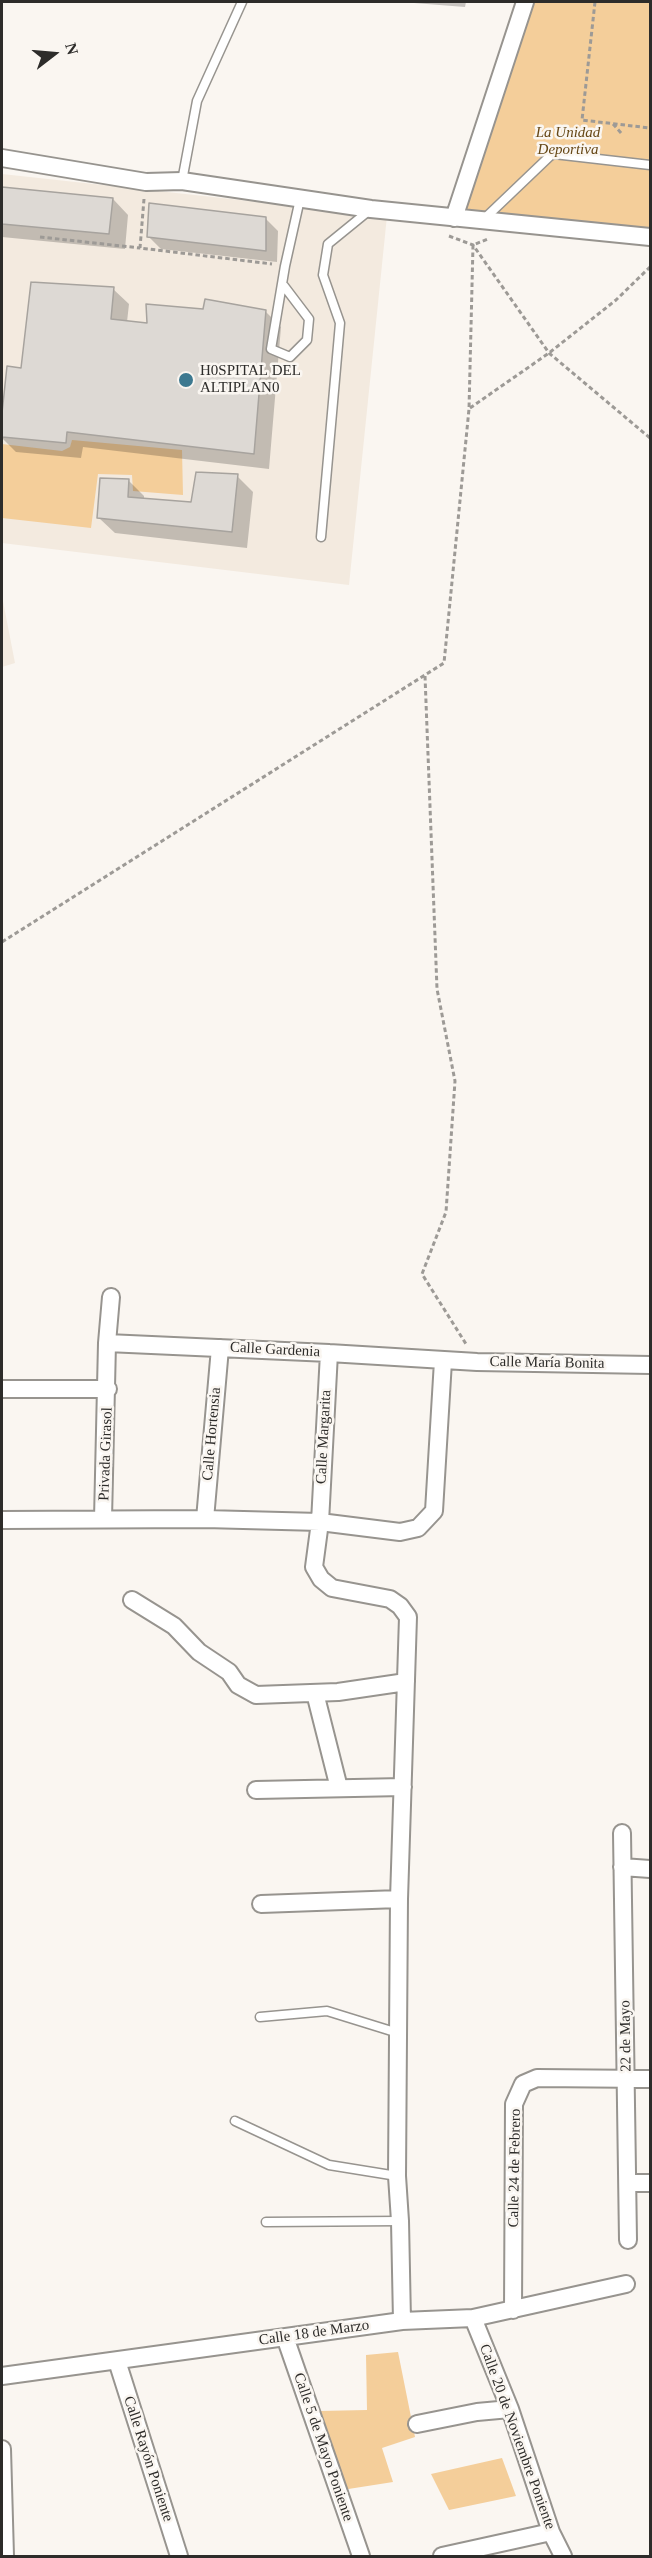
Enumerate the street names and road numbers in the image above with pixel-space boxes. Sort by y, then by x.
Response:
street label: Calle Gardenia [229,1339,321,1361]
street label: Calle María Bonita [489,1353,605,1373]
street label: Calle Hortensia [199,1387,225,1481]
street label: Calle Margarita [313,1389,335,1485]
street label: Privada Girasol [95,1407,117,1501]
street label: 22 de Mayo [616,2000,636,2072]
street label: Calle 24 de Febrero [505,2108,525,2228]
street label: Calle 18 de Marzo [258,2316,370,2350]
street label: Calle 20 de Noviembre Poniente [475,2342,559,2532]
street label: Calle 5 de Mayo Poniente [289,2370,357,2524]
street label: Calle Rayón Poniente [119,2394,177,2524]

